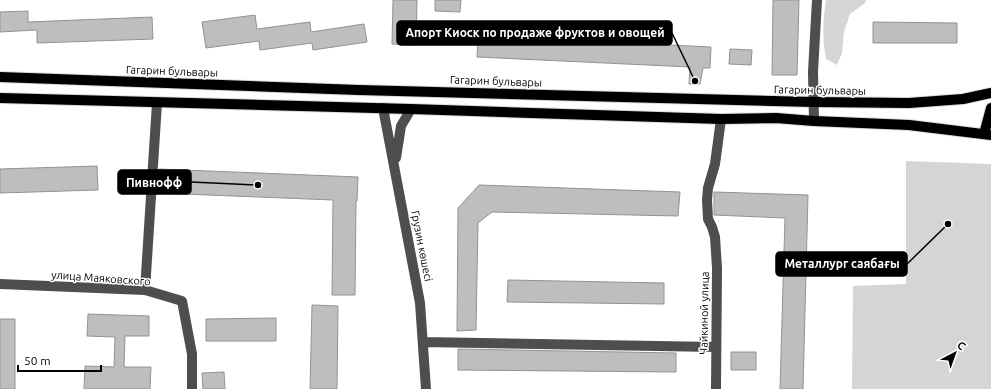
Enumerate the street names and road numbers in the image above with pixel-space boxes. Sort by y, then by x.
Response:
street label: Гагарин бульвары [126,63,218,79]
street label: Гагарин бульвары [450,73,542,89]
street label: Гагарин бульвары [774,83,866,97]
street label: Грузин көшесі [409,210,435,282]
street label: улица Маяковского [51,269,151,287]
street label: Чайкиной улица [697,271,711,355]

